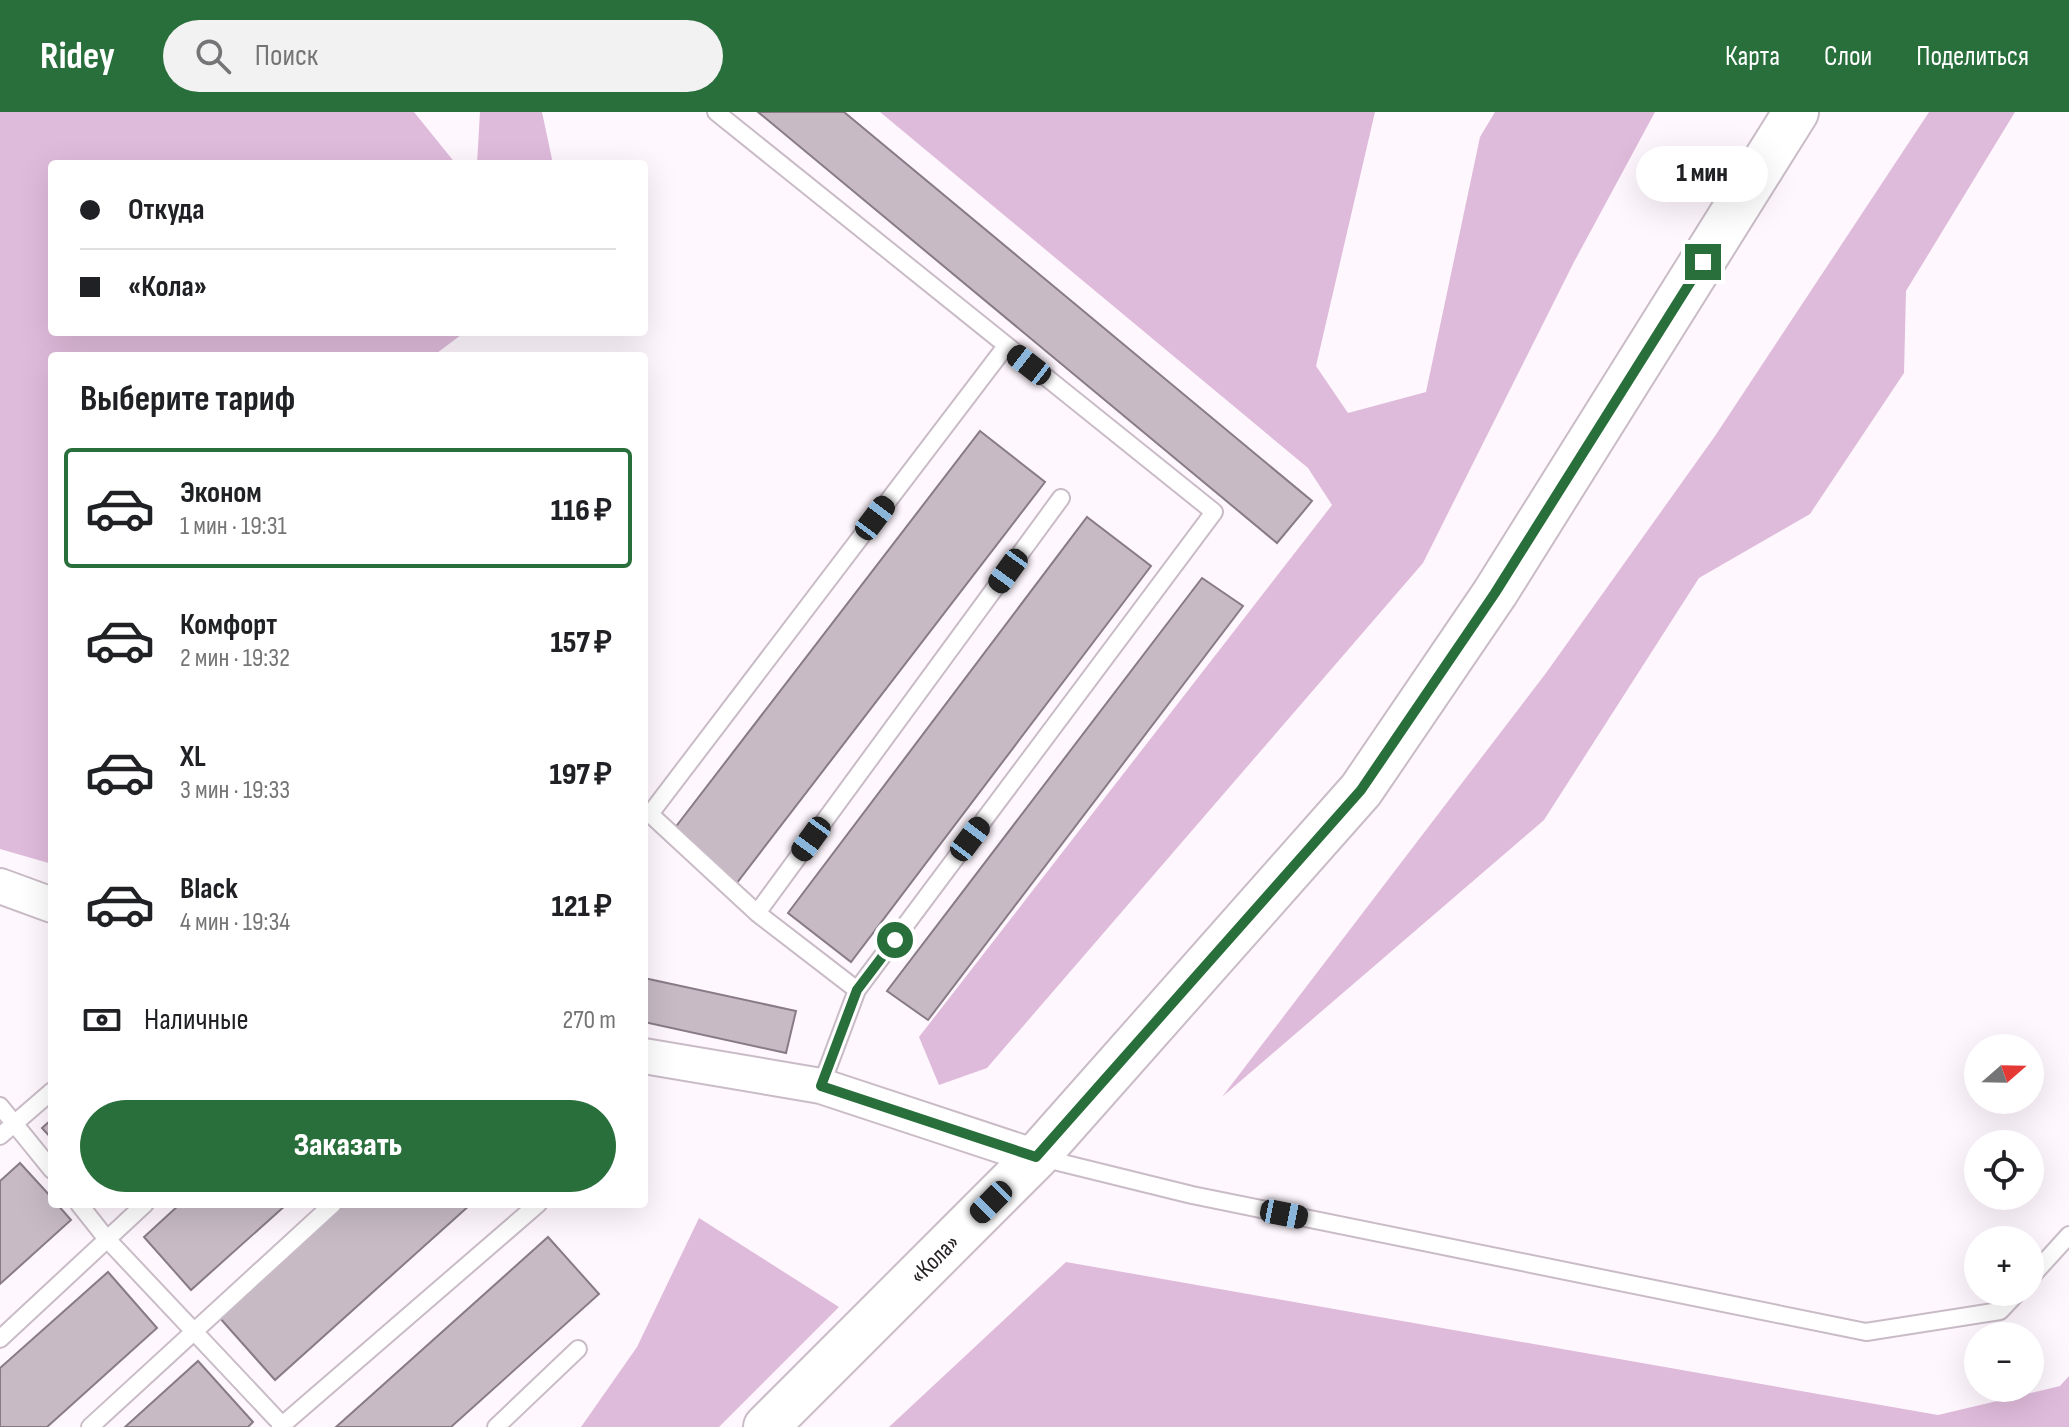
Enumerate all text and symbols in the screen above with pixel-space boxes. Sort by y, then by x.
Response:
search box [163,20,723,92]
text: Ridey [40,34,115,79]
icon: search [191,34,235,78]
text: Поиск [255,38,318,74]
text: Карта [1725,40,1780,73]
text: Слои [1824,40,1872,73]
text: Поделиться [1916,40,2029,73]
callout: 1 мин [1637,146,1769,202]
text: 1 мин [1676,158,1728,189]
text: Откуда [128,192,205,228]
route end [1685,244,1721,280]
text: «Кола» [128,269,207,305]
car [1003,341,1055,389]
text: Выберите тариф [80,378,295,421]
icon: car [84,472,156,544]
text: Эконом [180,475,262,511]
car [851,492,899,544]
text: 116 ₽ [551,493,612,529]
text: 1 мин · 19:31 [180,511,287,542]
car [984,545,1032,597]
icon: car [84,604,156,676]
text: Комфорт [180,607,277,643]
text: 157 ₽ [550,625,612,661]
text: 2 мин · 19:32 [180,643,290,674]
icon: car [84,736,156,808]
text: XL [180,739,206,775]
text: 197 ₽ [549,757,612,793]
text: 3 мин · 19:33 [180,775,290,806]
car [787,813,835,865]
car [946,813,994,865]
icon: car [84,868,156,940]
text: Black [180,871,238,907]
text: 121 ₽ [551,889,612,925]
text: 4 мин · 19:34 [180,907,290,938]
route start [877,922,913,958]
icon: cash [80,998,124,1042]
text: Наличные [144,1002,249,1038]
text: 270 m [563,1005,616,1036]
north arrow [1964,1034,2044,1114]
map controls [1964,1034,2044,1402]
button: Заказать [80,1100,616,1192]
button: locate [1964,1130,2044,1210]
car [966,1177,1016,1227]
car [1258,1198,1310,1230]
button: + [1964,1226,2044,1306]
street label: «Кола» [903,1228,965,1290]
button: − [1964,1322,2044,1402]

